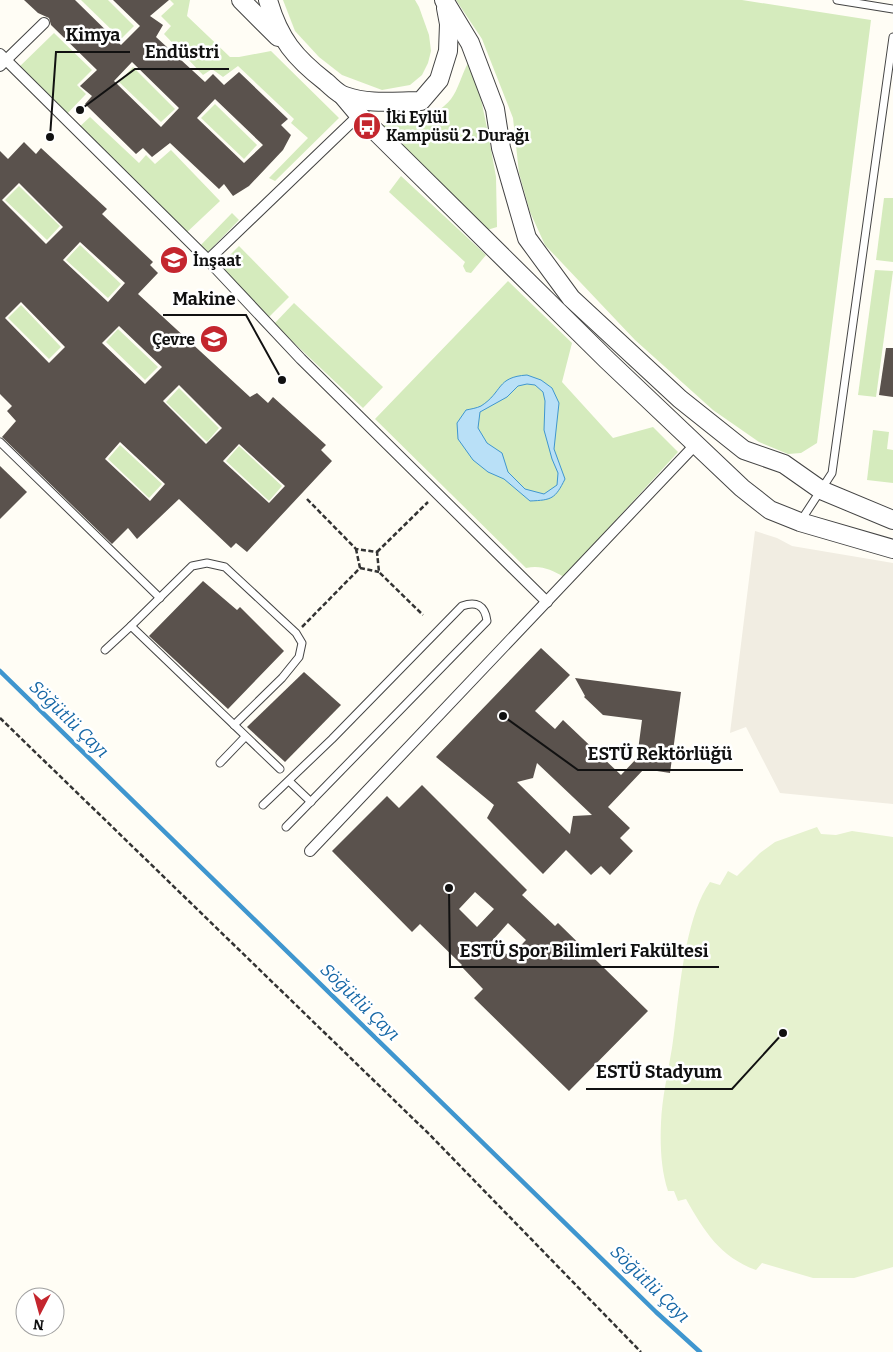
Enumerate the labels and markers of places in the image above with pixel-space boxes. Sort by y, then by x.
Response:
callout: Kimya [56,19,130,52]
callout: Endüstri [135,36,229,69]
place label: İki Eylül Kampüsü 2. Durağı [386,108,529,145]
bus stop icon: İki Eylül Kampüsü 2. Durağı [352,111,382,141]
school or university icon: İnşaat [159,245,189,275]
place label: İnşaat [193,251,242,270]
callout: Makine [163,282,246,315]
school or university icon: Çevre [199,324,229,354]
place label: Çevre [152,330,195,349]
callout: ESTÜ Rektörlüğü [578,737,743,770]
callout: ESTÜ Spor Bilimleri Fakültesi [450,934,719,967]
callout: ESTÜ Stadyum [586,1056,732,1089]

